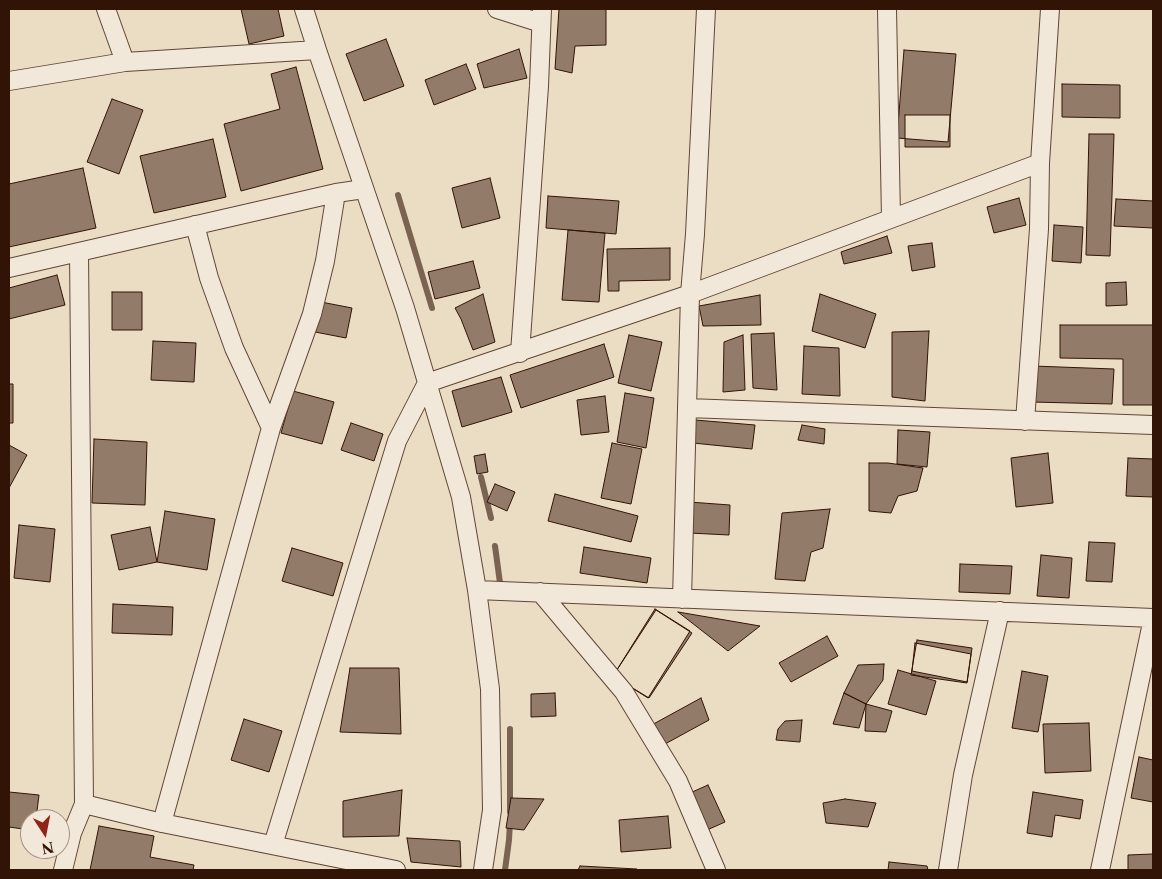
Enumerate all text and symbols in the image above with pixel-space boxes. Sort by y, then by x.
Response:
north arrow [20,809,70,859]
text: N [40,838,55,858]

